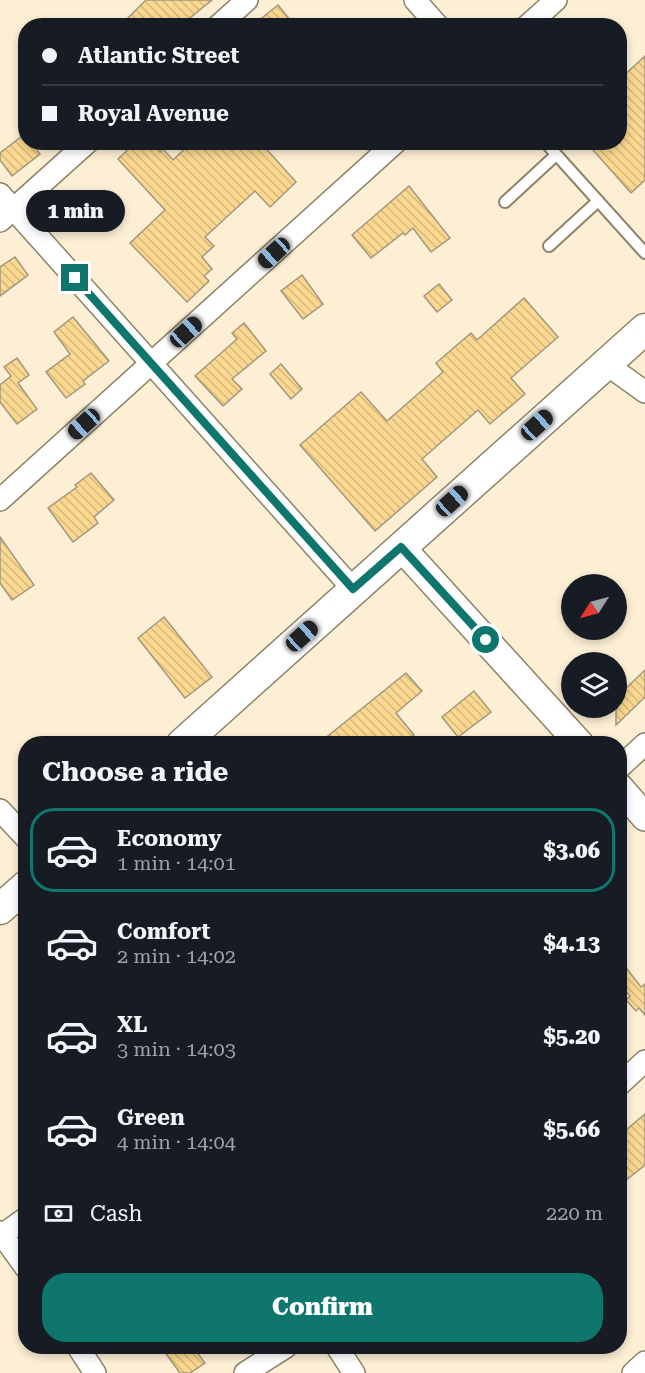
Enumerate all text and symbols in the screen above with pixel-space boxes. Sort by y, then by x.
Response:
text: Atlantic Street [78,43,239,68]
text: Royal Avenue [78,101,229,126]
callout: 1 min [26,191,124,233]
text: 1 min [47,199,104,223]
car [255,234,293,272]
route end [61,264,88,291]
car [167,313,205,351]
car [65,405,103,443]
car [518,406,556,444]
car [433,482,471,520]
north arrow [561,574,627,640]
map controls [561,574,627,718]
car [283,617,321,655]
route start [472,626,499,653]
button: layers [561,652,627,718]
text: Choose a ride [42,756,228,788]
icon: car [45,823,99,877]
text: Economy [117,826,221,851]
text: $3.06 [543,838,600,863]
text: 1 min · 14:01 [117,851,236,875]
icon: car [45,916,99,970]
text: Comfort [117,919,210,944]
text: $4.13 [543,931,600,956]
text: 2 min · 14:02 [117,944,236,968]
icon: car [45,1009,99,1063]
text: XL [117,1012,147,1037]
text: $5.20 [543,1024,600,1049]
text: 3 min · 14:03 [117,1037,236,1061]
icon: car [45,1102,99,1156]
text: Green [117,1105,185,1130]
text: $5.66 [543,1117,600,1142]
text: 4 min · 14:04 [117,1130,236,1154]
icon: cash [42,1197,75,1230]
text: Cash [90,1201,142,1226]
text: 220 m [546,1201,603,1225]
button: Confirm [42,1273,603,1342]

